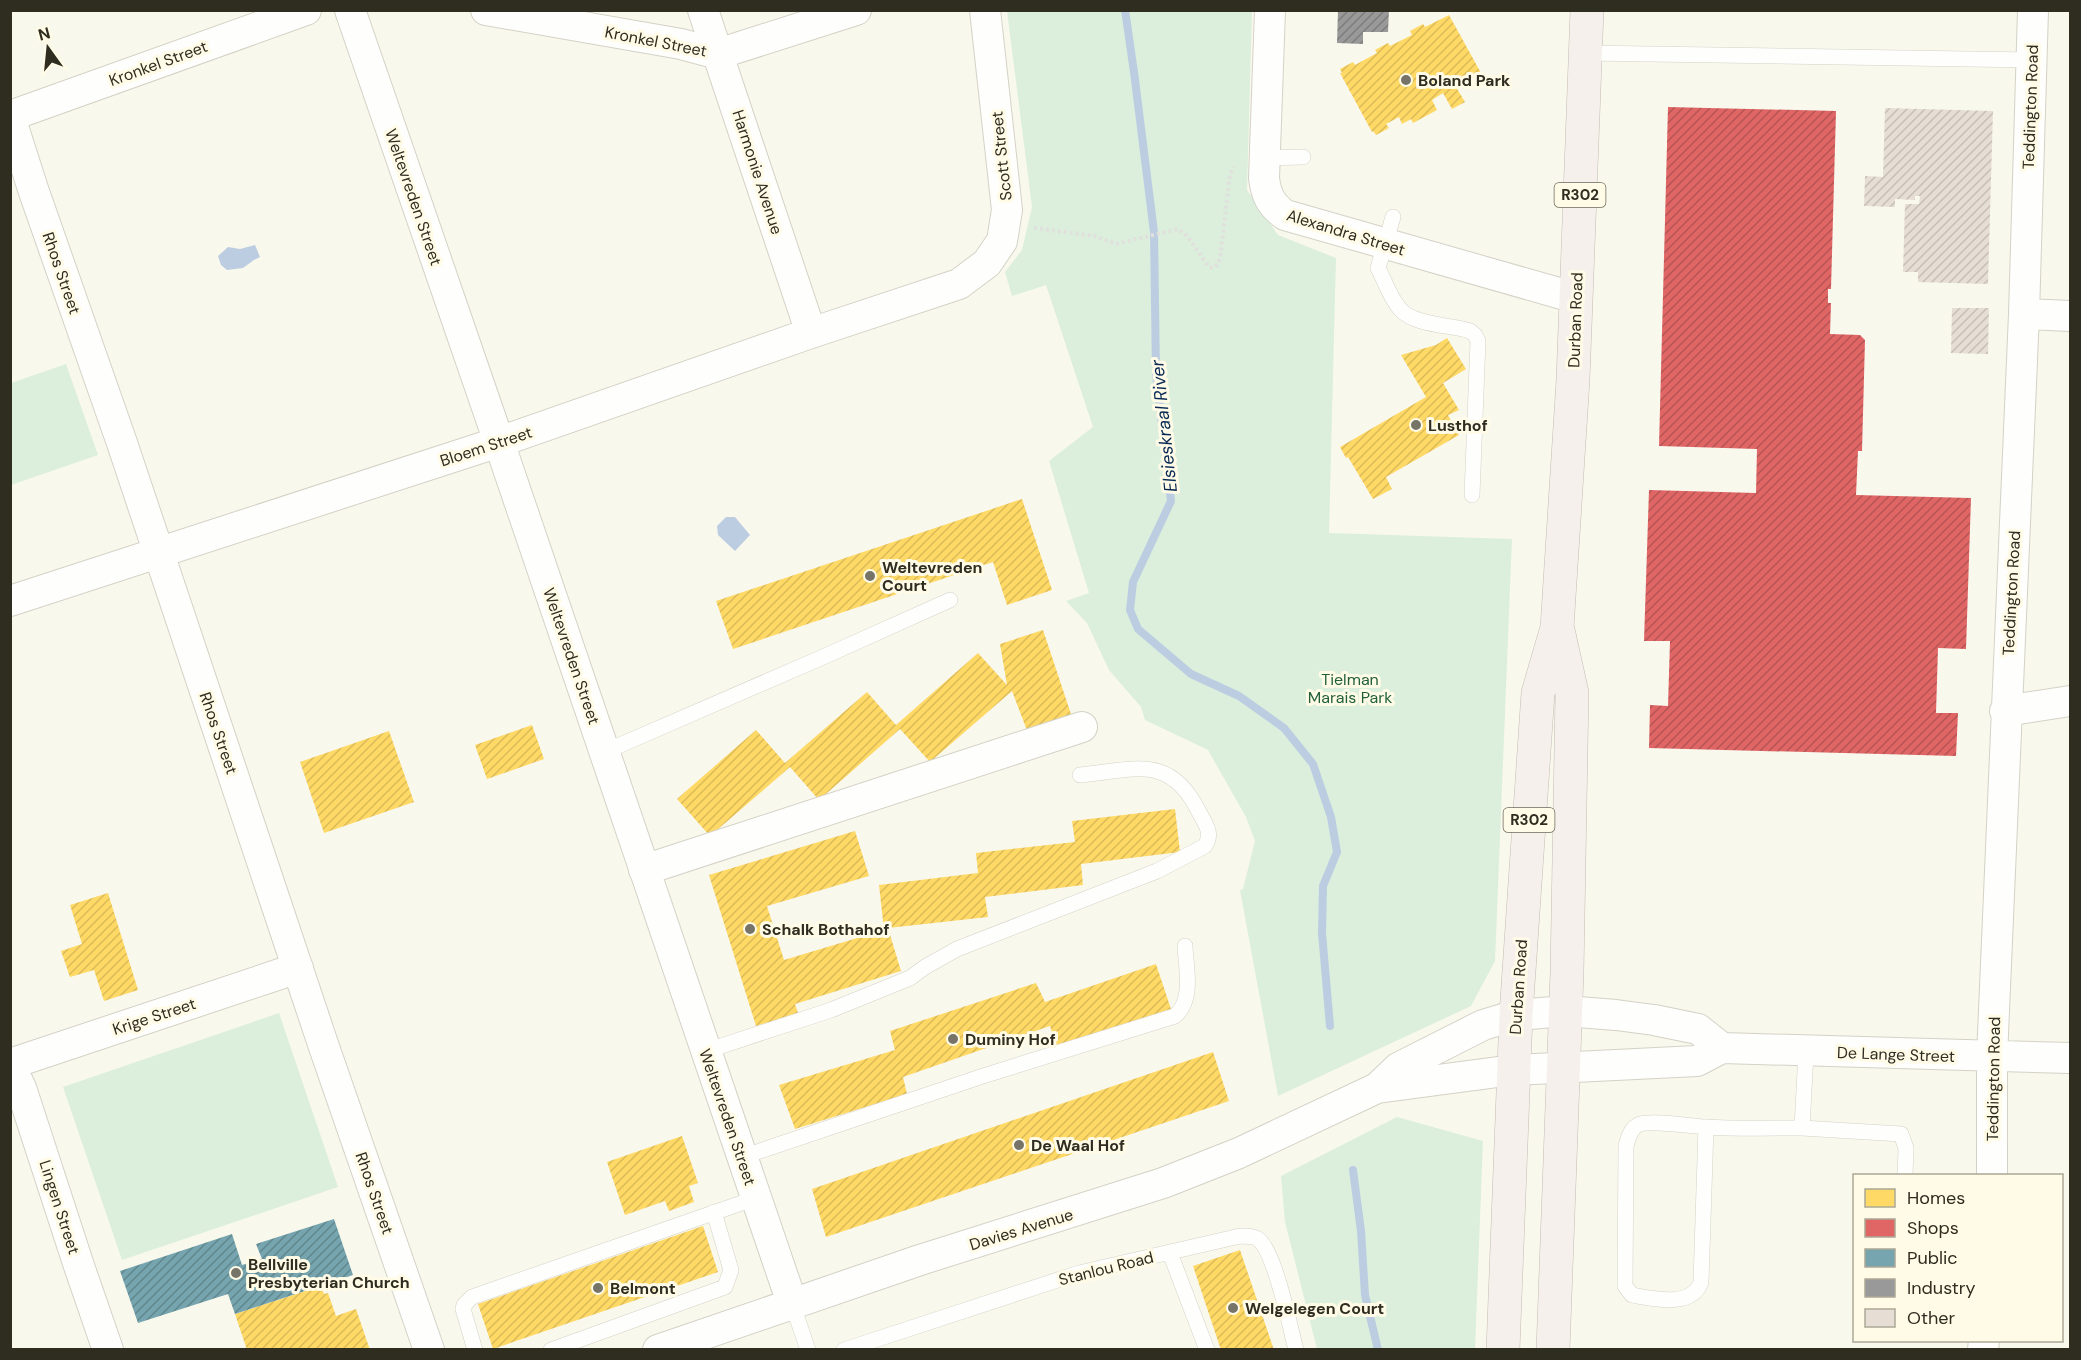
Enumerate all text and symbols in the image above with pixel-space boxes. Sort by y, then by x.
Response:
north arrow [18,18,78,78]
street label: Kronkel Street [603,21,709,62]
text: N [36,22,53,46]
street label: Kronkel Street [106,36,210,91]
street label: Teddington Road [2018,44,2043,170]
place label: Boland Park [1418,70,1511,91]
marker: Boland Park [1399,73,1413,87]
street label: Harmonie Avenue [727,107,788,237]
street label: Scott Street [986,110,1017,202]
street label: Weltevreden Street [380,126,447,268]
road number: R302 [1554,183,1606,207]
street label: Alexandra Street [1284,204,1408,260]
street label: Rhos Street [38,229,85,317]
street label: Durban Road [1563,272,1588,368]
water label: Elsieskraal River [1145,357,1183,493]
place label: Lusthof [1428,415,1488,436]
marker: Lusthof [1409,418,1423,432]
street label: Bloem Street [437,422,535,471]
street label: Teddington Road [1998,530,2025,656]
place label: Weltevreden Court [882,557,982,596]
marker: Weltevreden Court [863,569,877,583]
street label: Weltevreden Street [538,585,605,727]
park label: Tielman Marais Park [1308,669,1392,708]
street label: Rhos Street [195,689,242,777]
road number: R302 [1504,808,1555,832]
place label: Schalk Bothahof [762,919,889,940]
marker: Schalk Bothahof [743,922,757,936]
street label: Durban Road [1505,939,1532,1035]
street label: Krige Street [110,993,198,1040]
street label: Teddington Road [1982,1016,2005,1142]
place label: Duminy Hof [965,1029,1056,1050]
marker: Duminy Hof [946,1032,960,1046]
street label: De Lange Street [1837,1042,1955,1067]
street label: Weltevreden Street [694,1046,761,1188]
place label: De Waal Hof [1031,1135,1125,1156]
marker: De Waal Hof [1012,1138,1026,1152]
street label: Rhos Street [351,1149,398,1237]
street label: Lingen Street [34,1157,85,1257]
legend [1853,1174,2063,1342]
text: Homes [1907,1186,1965,1210]
street label: Davies Avenue [967,1204,1076,1255]
text: Shops [1907,1216,1959,1240]
text: Public [1907,1246,1958,1270]
street label: Stanlou Road [1056,1247,1156,1290]
place label: Bellville Presbyterian Church [248,1254,410,1293]
marker: Bellville Presbyterian Church [229,1266,243,1280]
text: Industry [1907,1276,1976,1300]
place label: Belmont [610,1278,676,1299]
marker: Belmont [591,1281,605,1295]
place label: Welgelegen Court [1245,1298,1384,1319]
marker: Welgelegen Court [1226,1301,1240,1315]
text: Other [1907,1306,1956,1330]

